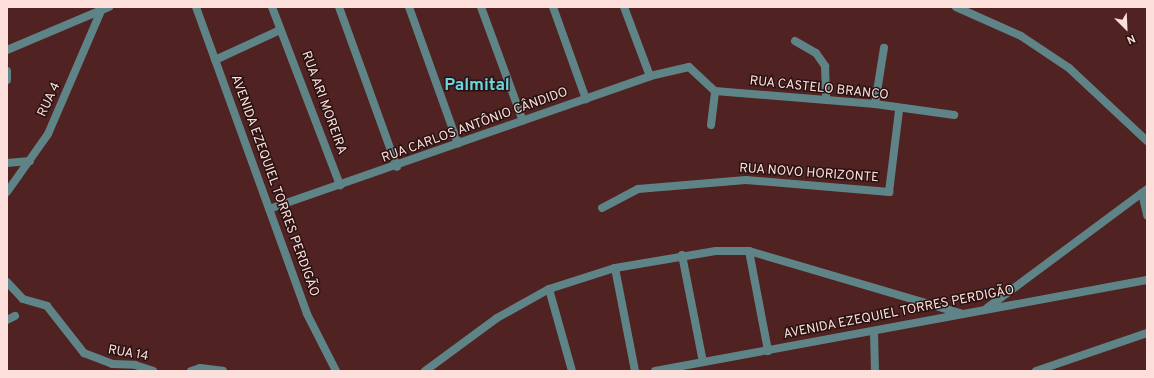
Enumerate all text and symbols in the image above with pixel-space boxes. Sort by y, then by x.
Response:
north arrow [1106,8,1146,48]
text: N [1124,31,1137,47]
street label: RUA ARI MOREIRA [297,49,349,157]
street label: AVENIDA EZEQUIEL TORRES PERDIGÃO [226,72,322,300]
street label: RUA CASTELO BRANCO [748,74,890,104]
district label: Palmital [444,77,510,97]
street label: RUA 4 [35,80,65,120]
street label: RUA CARLOS ANTÔNIO CÂNDIDO [379,85,571,167]
street label: RUA NOVO HORIZONTE [738,161,880,187]
street label: AVENIDA EZEQUIEL TORRES PERDIGÃO [782,283,1016,343]
street label: RUA 14 [106,343,150,365]

